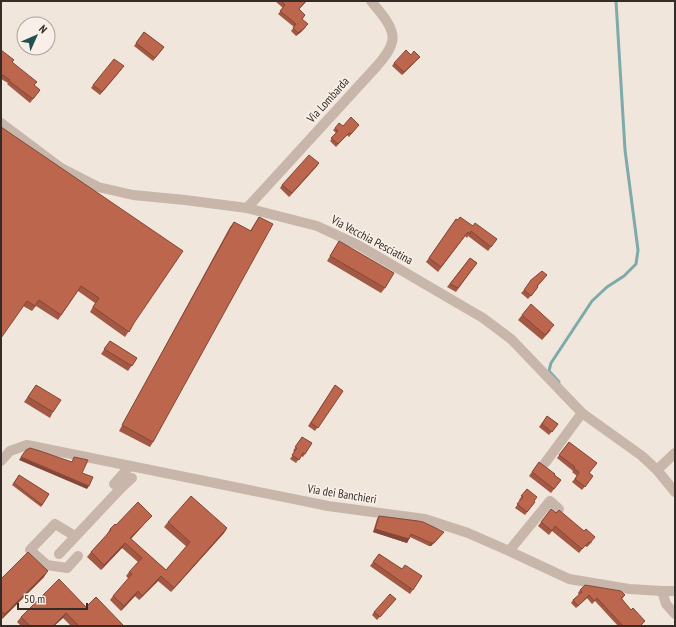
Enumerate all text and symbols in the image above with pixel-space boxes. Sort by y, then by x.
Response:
north arrow [16,16,56,56]
text: N [36,22,50,36]
street label: Via Lombarda [303,74,352,126]
street label: Via Vecchia Pesciatina [328,211,416,267]
street label: Via dei Banchieri [306,481,378,506]
scale bar [18,585,87,611]
text: 50 m [24,591,45,606]

